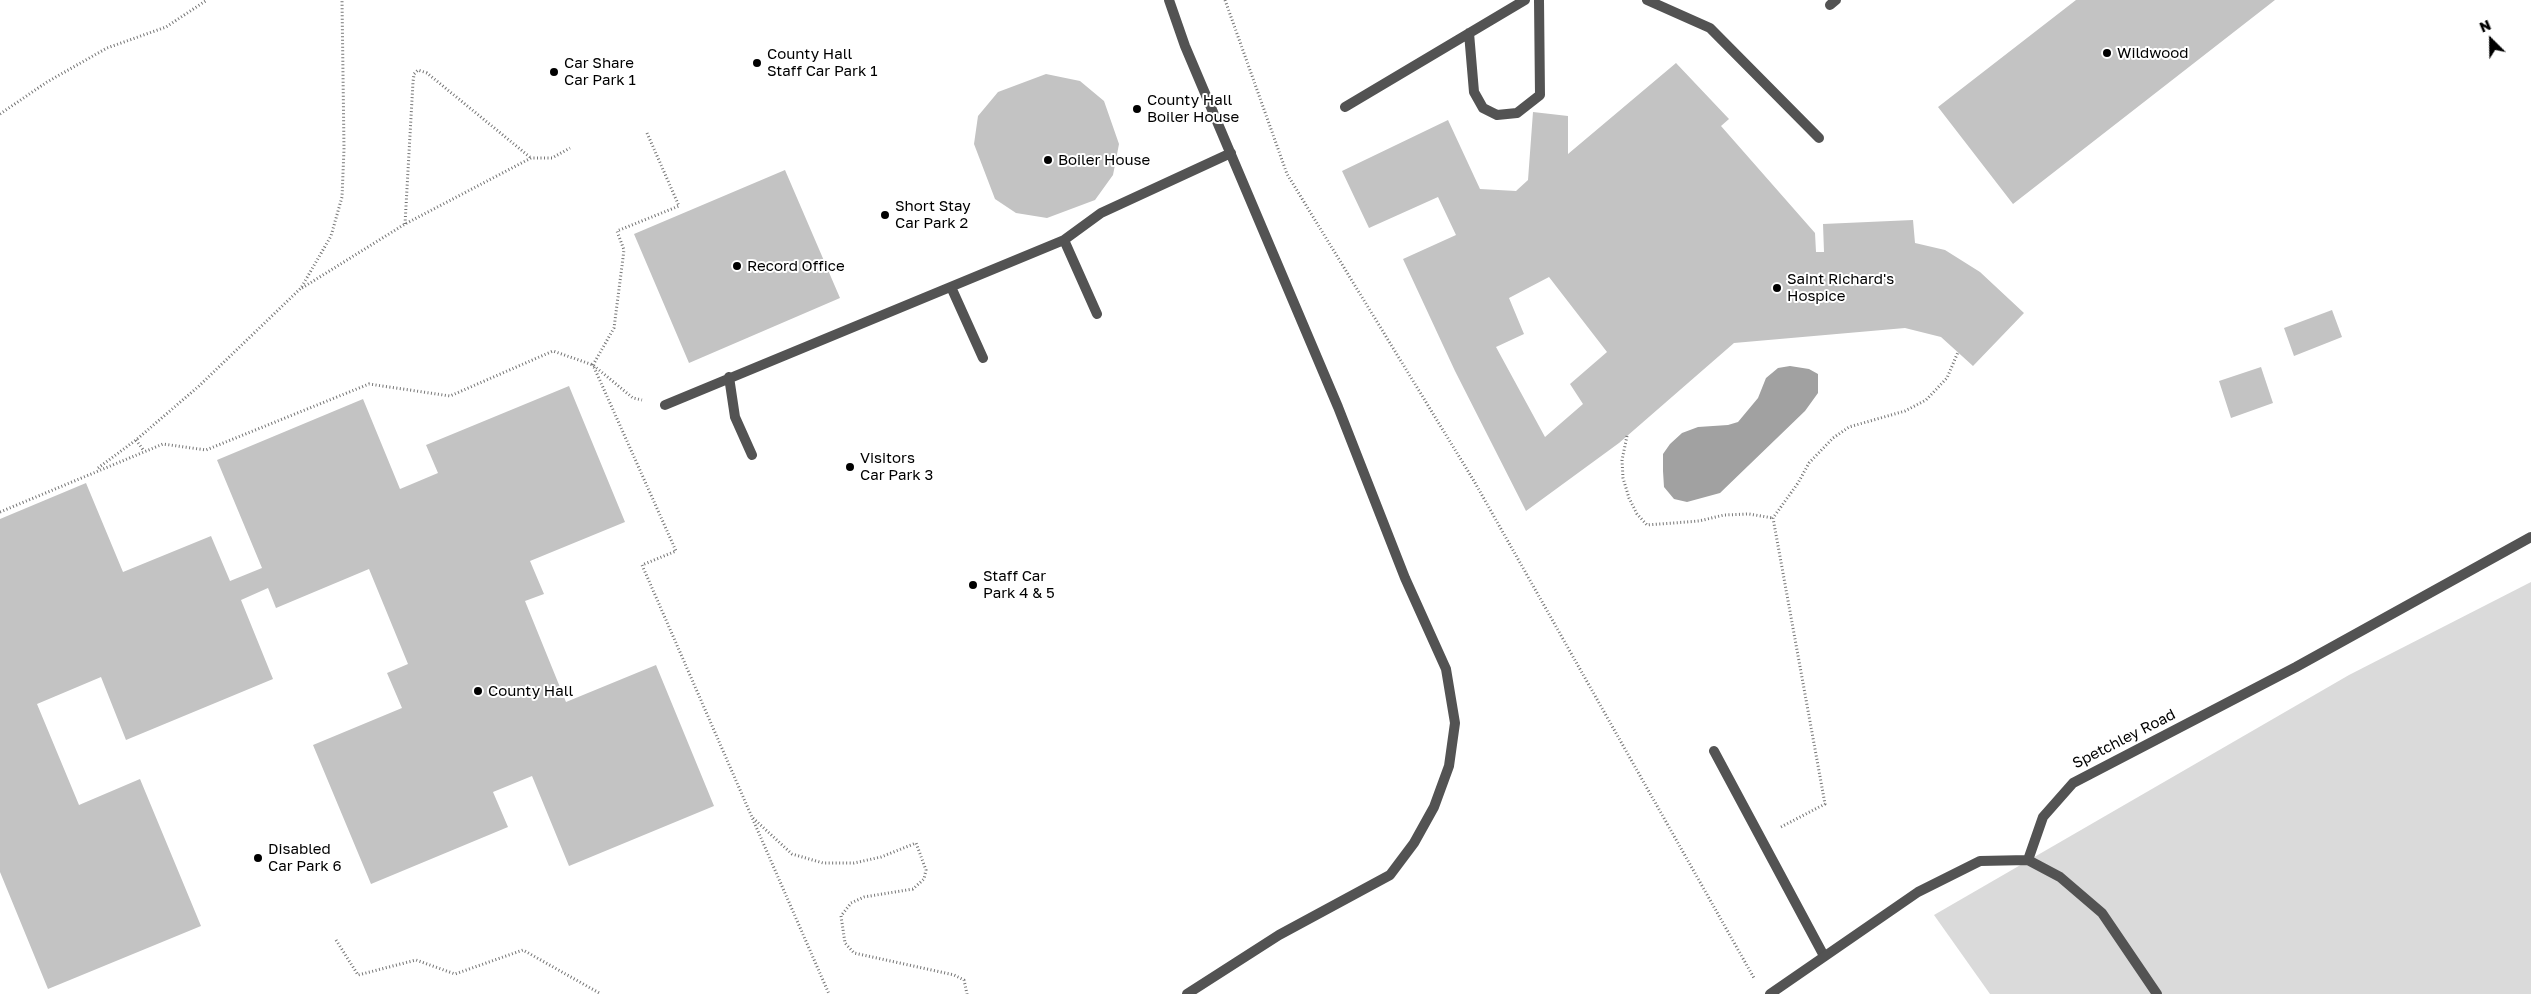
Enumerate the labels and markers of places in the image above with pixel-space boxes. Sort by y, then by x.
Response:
place label: Wildwood [2117,44,2189,62]
place label: County Hall Staff Car Park 1 [767,45,877,80]
marker: Wildwood [2101,47,2113,59]
place label: Car Share Car Park 1 [564,54,636,89]
marker: County Hall Staff Car Park 1 [751,57,763,69]
marker: Car Share Car Park 1 [548,66,560,78]
place label: County Hall Boiler House [1147,91,1239,126]
marker: County Hall Boiler House [1131,103,1143,115]
place label: Boiler House [1058,151,1150,169]
marker: Boiler House [1042,154,1054,166]
place label: Short Stay Car Park 2 [895,197,971,232]
marker: Short Stay Car Park 2 [879,209,891,221]
place label: Record Office [747,257,845,275]
marker: Record Office [731,260,743,272]
place label: Saint Richard's Hospice [1787,270,1894,305]
marker: Saint Richard's Hospice [1771,282,1783,294]
place label: Visitors Car Park 3 [860,449,933,484]
marker: Visitors Car Park 3 [844,461,856,473]
place label: Staff Car Park 4 & 5 [983,567,1055,602]
marker: Staff Car Park 4 & 5 [967,579,979,591]
place label: County Hall [488,682,573,700]
marker: County Hall [472,685,484,697]
place label: Disabled Car Park 6 [268,840,342,875]
marker: Disabled Car Park 6 [252,852,264,864]

